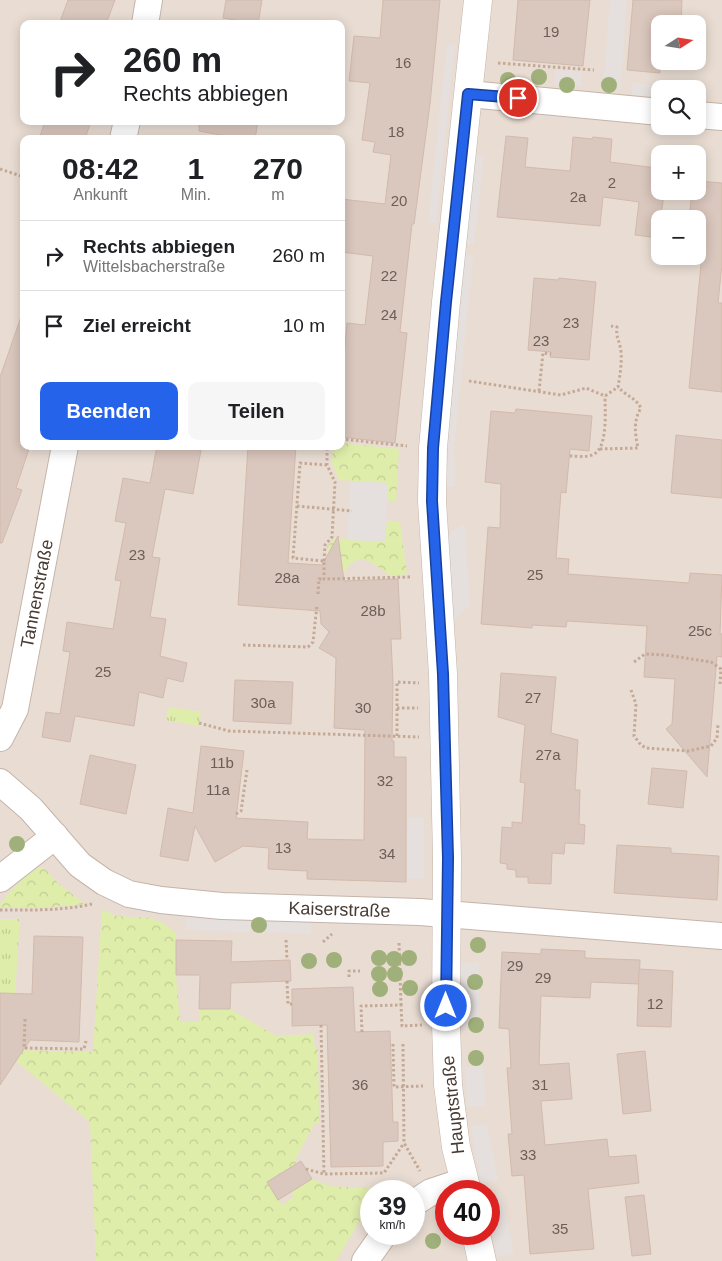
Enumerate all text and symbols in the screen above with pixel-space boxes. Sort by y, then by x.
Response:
north arrow [651,15,706,70]
map controls [651,15,706,265]
house number: 19 [543,23,559,40]
icon: right [40,40,105,105]
text: 260 m [123,40,222,79]
house number: 16 [395,54,411,71]
pin [497,77,539,119]
button: search [651,80,706,135]
text: Rechts abbiegen [123,81,288,106]
icon: arrive [504,84,532,112]
house number: 18 [388,123,404,140]
button: + [651,145,706,200]
text: 08:42 [62,152,139,185]
text: 1 [187,152,204,185]
text: 270 [253,152,303,185]
house number: 2 [608,174,616,191]
text: Ankunft [73,186,127,203]
text: Min. [181,186,211,203]
text: m [271,186,285,203]
house number: 2a [570,188,587,205]
house number: 20 [391,192,407,209]
button: − [651,210,706,265]
text: Rechts abbiegen [83,236,235,257]
icon: right [40,242,68,270]
text: 260 m [272,245,325,266]
text: Wittelsbacherstraße [83,258,225,275]
house number: 22 [381,267,397,284]
house number: 24 [381,306,397,323]
icon: arrive [40,312,68,340]
house number: 23 [563,314,579,331]
text: Ziel erreicht [83,315,191,336]
text: 10 m [283,315,325,336]
house number: 23 [533,332,549,349]
button: Beenden [40,382,178,440]
button: Teilen [188,382,325,440]
street label: Tannenstraße [17,538,57,650]
house number: 23 [129,546,145,563]
house number: 25 [527,566,543,583]
house number: 28a [274,569,300,586]
house number: 28b [360,602,386,619]
house number: 25c [688,622,713,639]
house number: 25 [95,663,111,680]
house number: 27 [525,689,541,706]
house number: 30a [250,694,276,711]
house number: 30 [355,699,371,716]
house number: 27a [535,746,561,763]
house number: 11b [210,754,234,771]
house number: 32 [377,772,393,789]
house number: 11a [206,781,231,798]
house number: 13 [275,839,291,856]
house number: 34 [379,845,395,862]
street label: Kaiserstraße [288,898,391,921]
house number: 29 [507,957,523,974]
house number: 29 [535,969,551,986]
position arrow [419,979,471,1031]
house number: 12 [647,995,663,1012]
street label: Hauptstraße [438,1055,468,1155]
house number: 36 [352,1076,368,1093]
house number: 31 [532,1076,548,1093]
house number: 33 [520,1146,536,1163]
speed limit sign: 40 [435,1180,500,1245]
text: 39 [379,1192,406,1220]
text: km/h [379,1218,406,1232]
house number: 35 [552,1220,568,1237]

